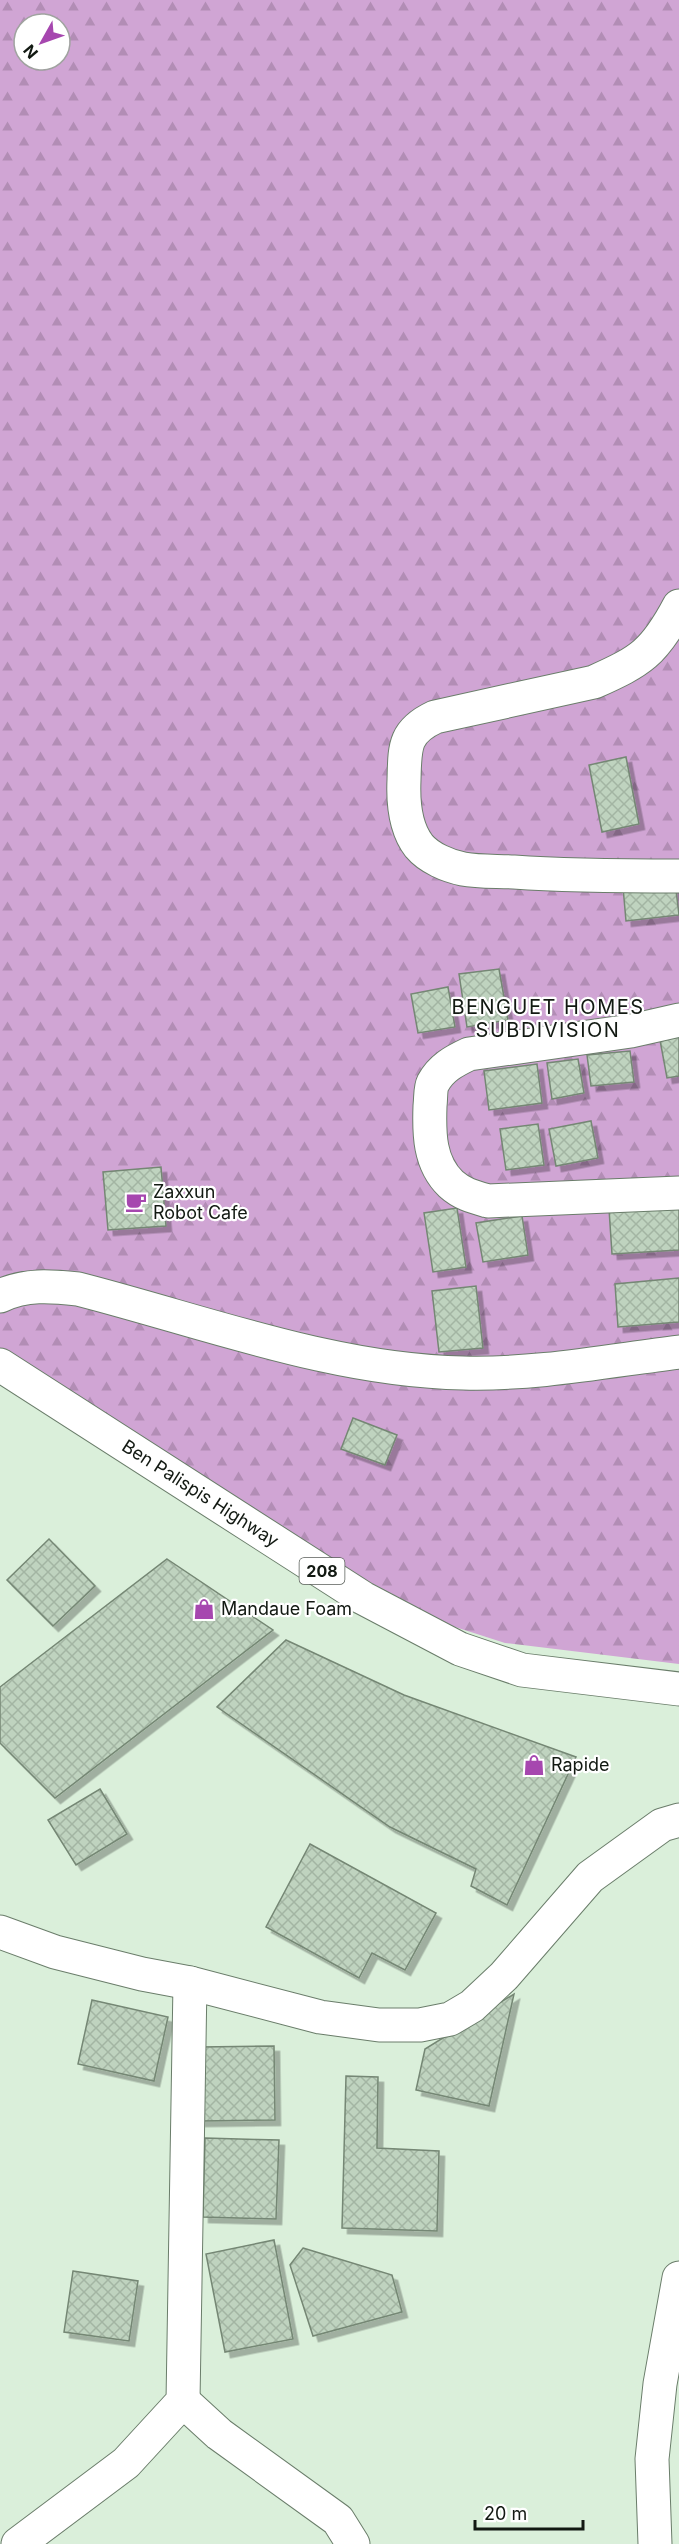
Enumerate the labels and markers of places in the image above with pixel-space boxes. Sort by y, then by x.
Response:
place label: Zaxxun Robot Cafe [153,1181,248,1223]
cafe icon: Zaxxun Robot Cafe [124,1190,148,1214]
shop icon: Mandaue Foam [192,1597,216,1621]
place label: Mandaue Foam [221,1598,352,1619]
shop icon: Rapide [522,1753,546,1777]
place label: Rapide [551,1754,610,1775]

